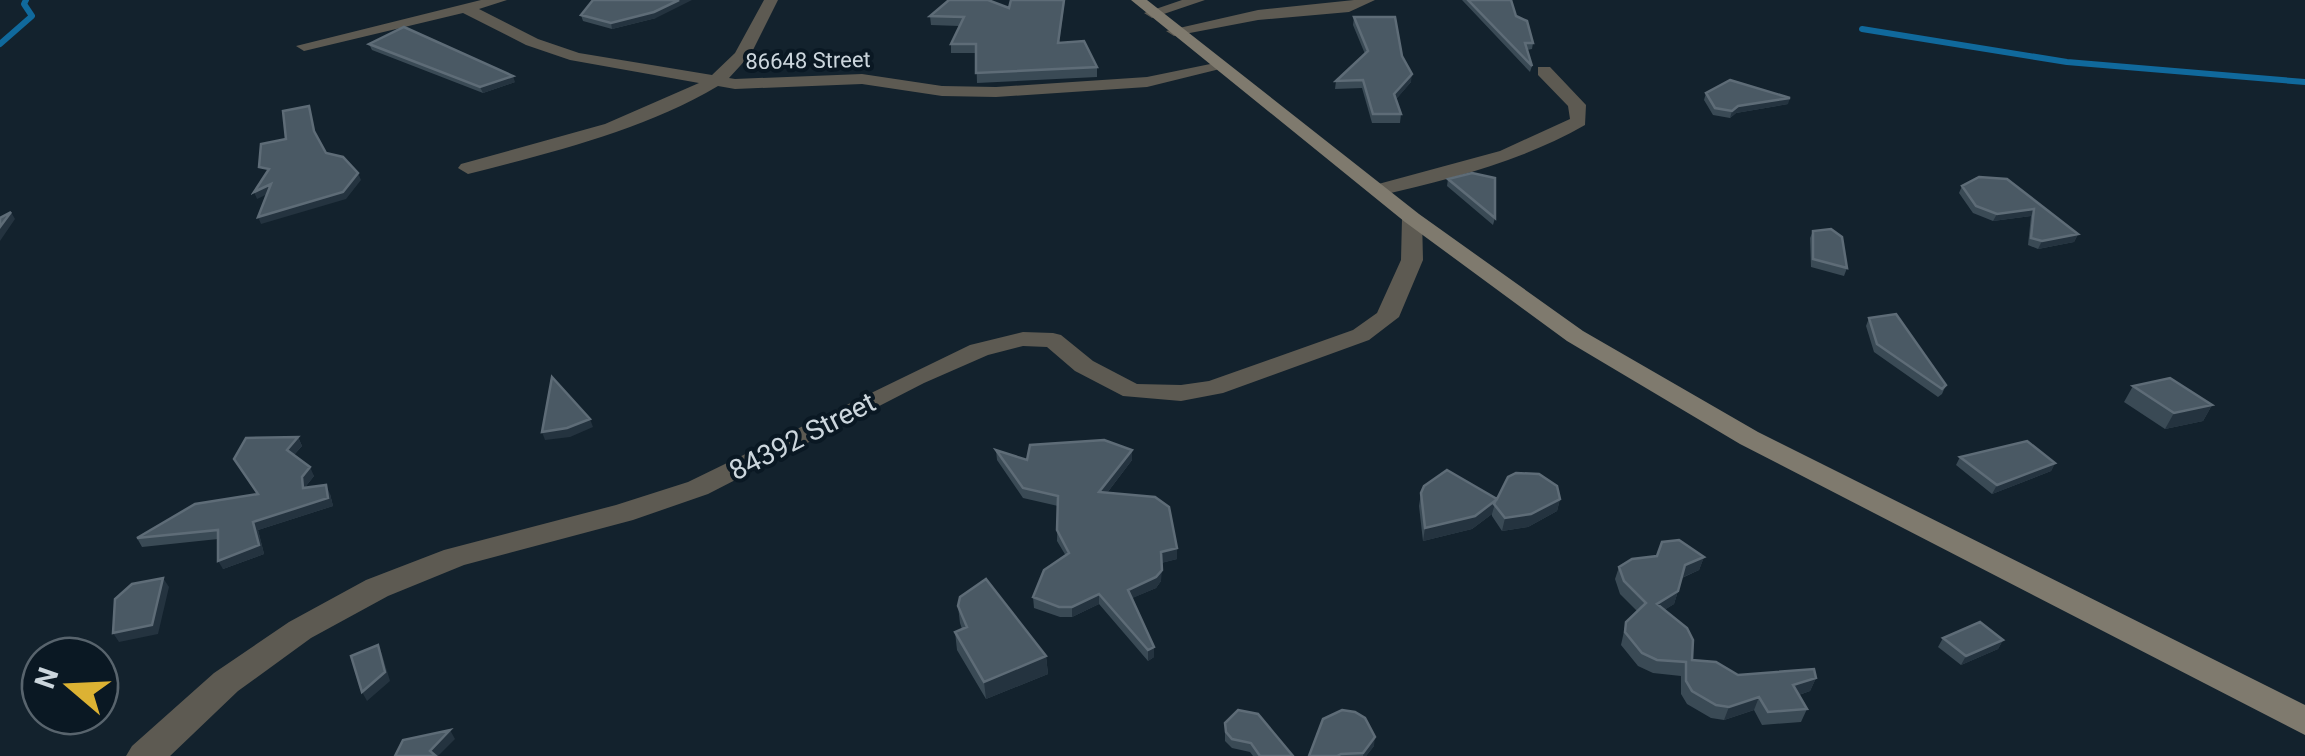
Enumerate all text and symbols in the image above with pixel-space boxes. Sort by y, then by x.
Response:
street label: 86648 Street [745,47,871,74]
street label: 84392 Street [724,386,881,487]
north arrow [20,636,120,736]
text: N [28,663,66,693]

